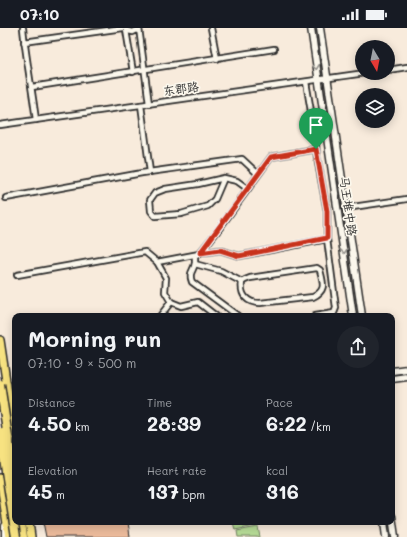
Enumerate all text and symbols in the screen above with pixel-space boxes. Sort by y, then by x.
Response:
text: 07:10 [20,4,59,24]
north arrow [355,40,395,80]
map controls [355,40,395,128]
one-way arrow [311,64,320,70]
street label: 东郡路 [162,78,200,98]
button: layers [355,88,395,128]
pin [299,108,333,149]
icon: arrive [305,114,327,136]
street label: 马王堆中路 [337,175,361,237]
one-way arrow [339,248,348,254]
text: Morning run [28,324,161,353]
button: share [337,326,379,368]
text: 07:10 · 9 × 500 m [28,354,136,371]
text: Distance [28,395,75,410]
text: Time [147,395,172,410]
text: Pace [266,395,293,410]
text: 4.50 [28,410,71,436]
text: 28:39 [147,410,201,436]
text: 6:22 [266,410,307,436]
text: km [71,419,90,434]
text: /km [307,419,331,434]
text: Elevation [28,463,77,478]
text: Heart rate [147,463,206,478]
text: kcal [266,463,288,478]
text: 45 [28,478,52,504]
text: 137 [147,478,179,504]
text: 316 [266,478,299,504]
text: m [52,487,65,502]
text: bpm [179,487,205,502]

